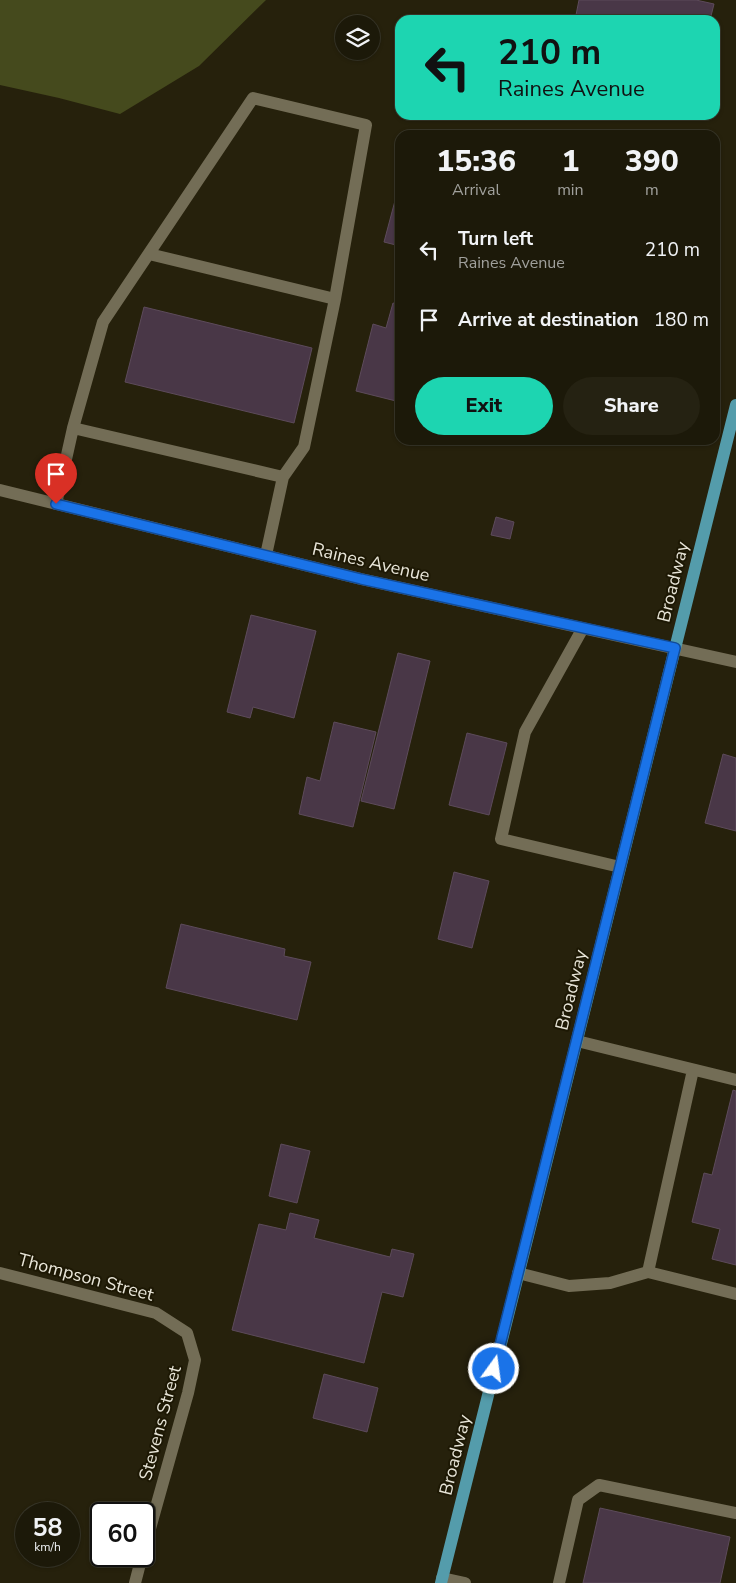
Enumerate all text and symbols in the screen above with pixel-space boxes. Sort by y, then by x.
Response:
map controls [335,15,380,60]
button: layers [335,15,380,60]
text: 210 m [498,29,601,76]
icon: left [415,35,480,100]
text: Raines Avenue [498,74,645,104]
text: 15:36 [436,141,516,182]
text: 1 [561,141,579,182]
text: 390 [625,141,679,182]
text: Arrival [452,179,500,201]
text: min [557,179,584,201]
text: m [645,179,659,201]
text: Turn left [458,226,533,252]
icon: left [415,236,443,264]
text: 210 m [645,237,700,263]
text: Raines Avenue [458,252,565,274]
icon: arrive [415,306,443,334]
text: Arrive at destination [458,307,639,333]
text: 180 m [654,307,709,333]
button: Exit [415,377,553,435]
button: Share [563,377,700,435]
pin [35,453,77,504]
icon: arrive [42,460,70,488]
street label: Raines Avenue [310,537,432,587]
street label: Broadway [651,538,695,625]
street label: Broadway [549,946,593,1033]
street label: Thompson Street [15,1247,157,1307]
position arrow [467,1342,519,1394]
street label: Stevens Street [133,1362,187,1483]
street label: Broadway [433,1411,477,1498]
speed limit sign: 60 [90,1502,155,1567]
text: 58 [32,1511,63,1545]
text: km/h [34,1539,61,1555]

